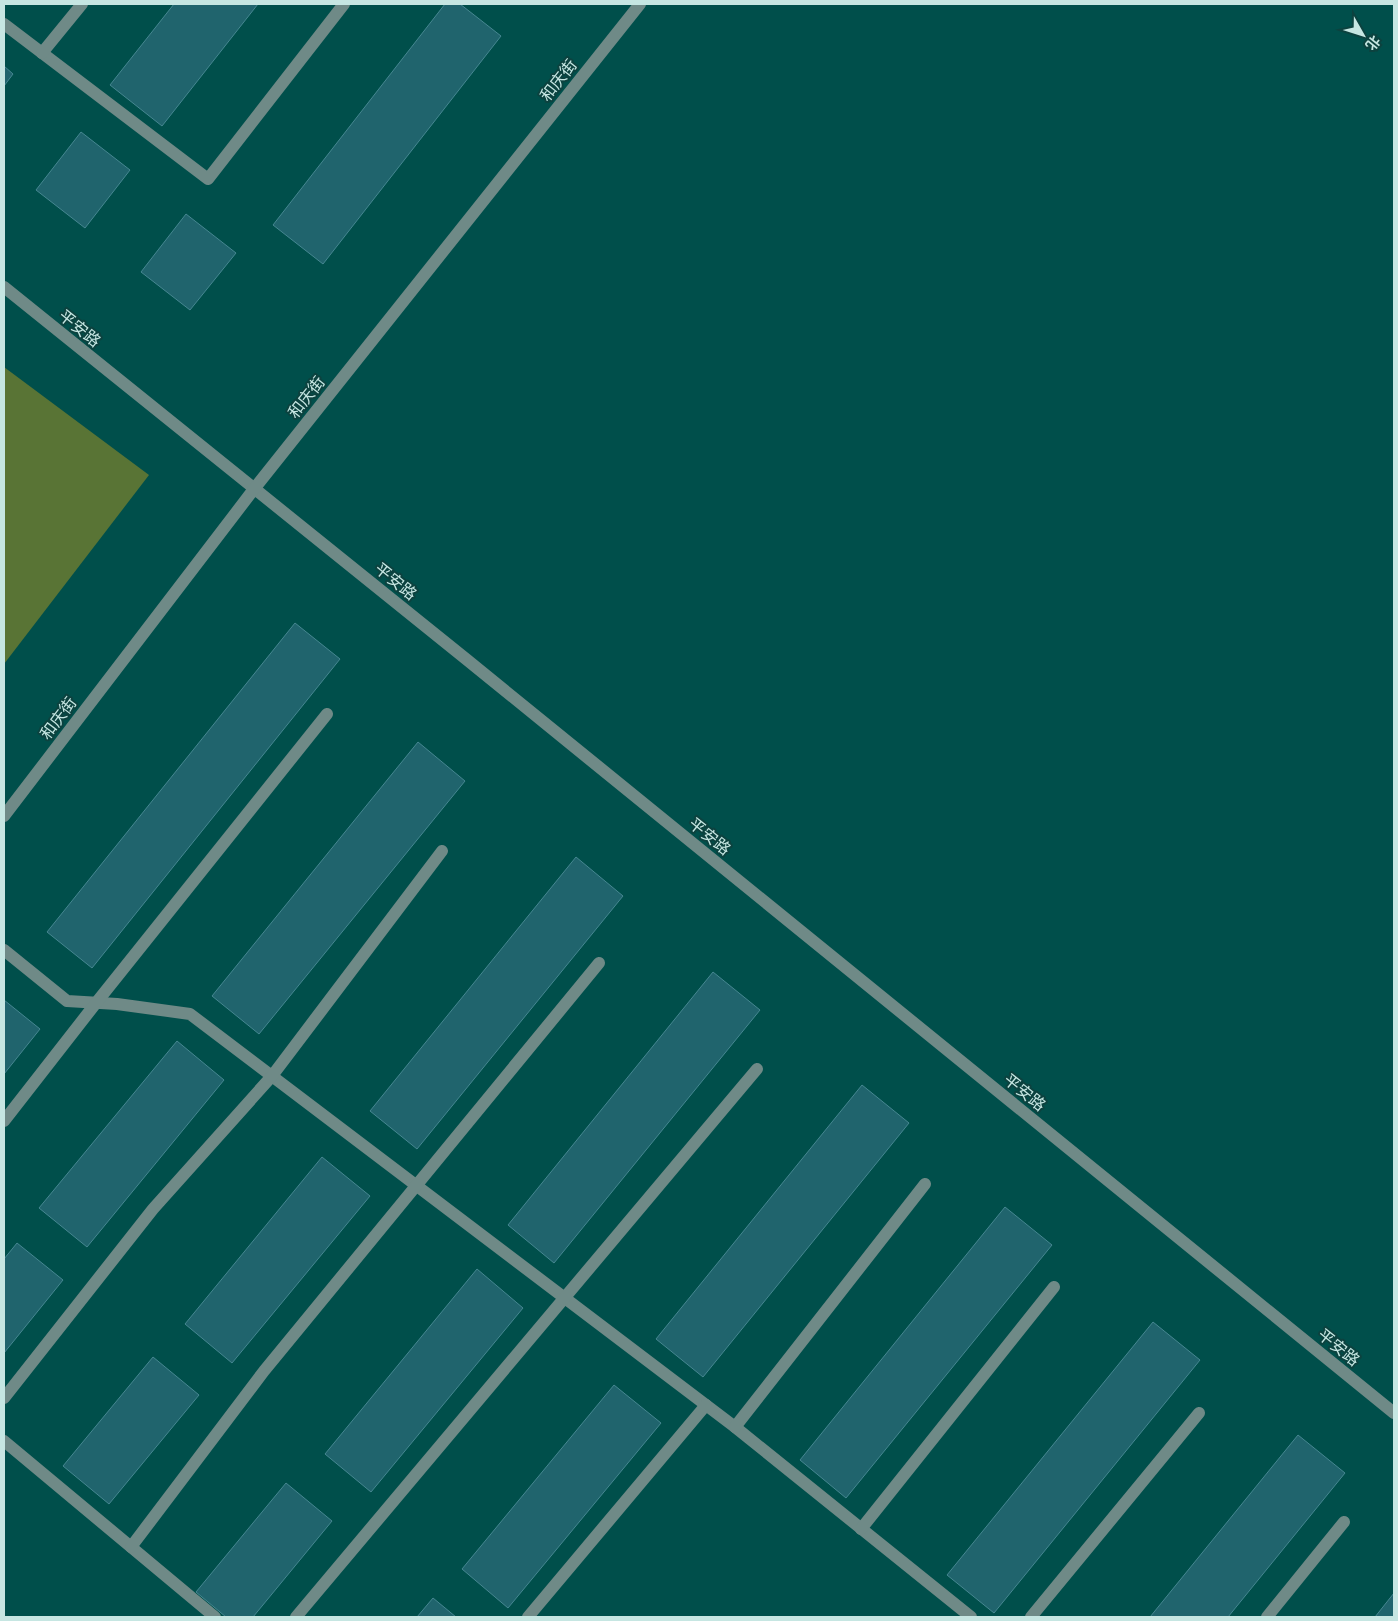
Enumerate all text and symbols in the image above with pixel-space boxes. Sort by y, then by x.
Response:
north arrow [1338,10,1388,60]
text: 北 [1362,32,1386,56]
street label: 和庆街 [533,53,581,106]
street label: 平安路 [54,303,107,352]
street label: 和庆街 [281,370,329,423]
street label: 平安路 [370,556,423,605]
street label: 和庆街 [33,691,81,744]
street label: 平安路 [684,811,737,860]
street label: 平安路 [999,1067,1052,1116]
street label: 平安路 [1313,1322,1366,1371]

